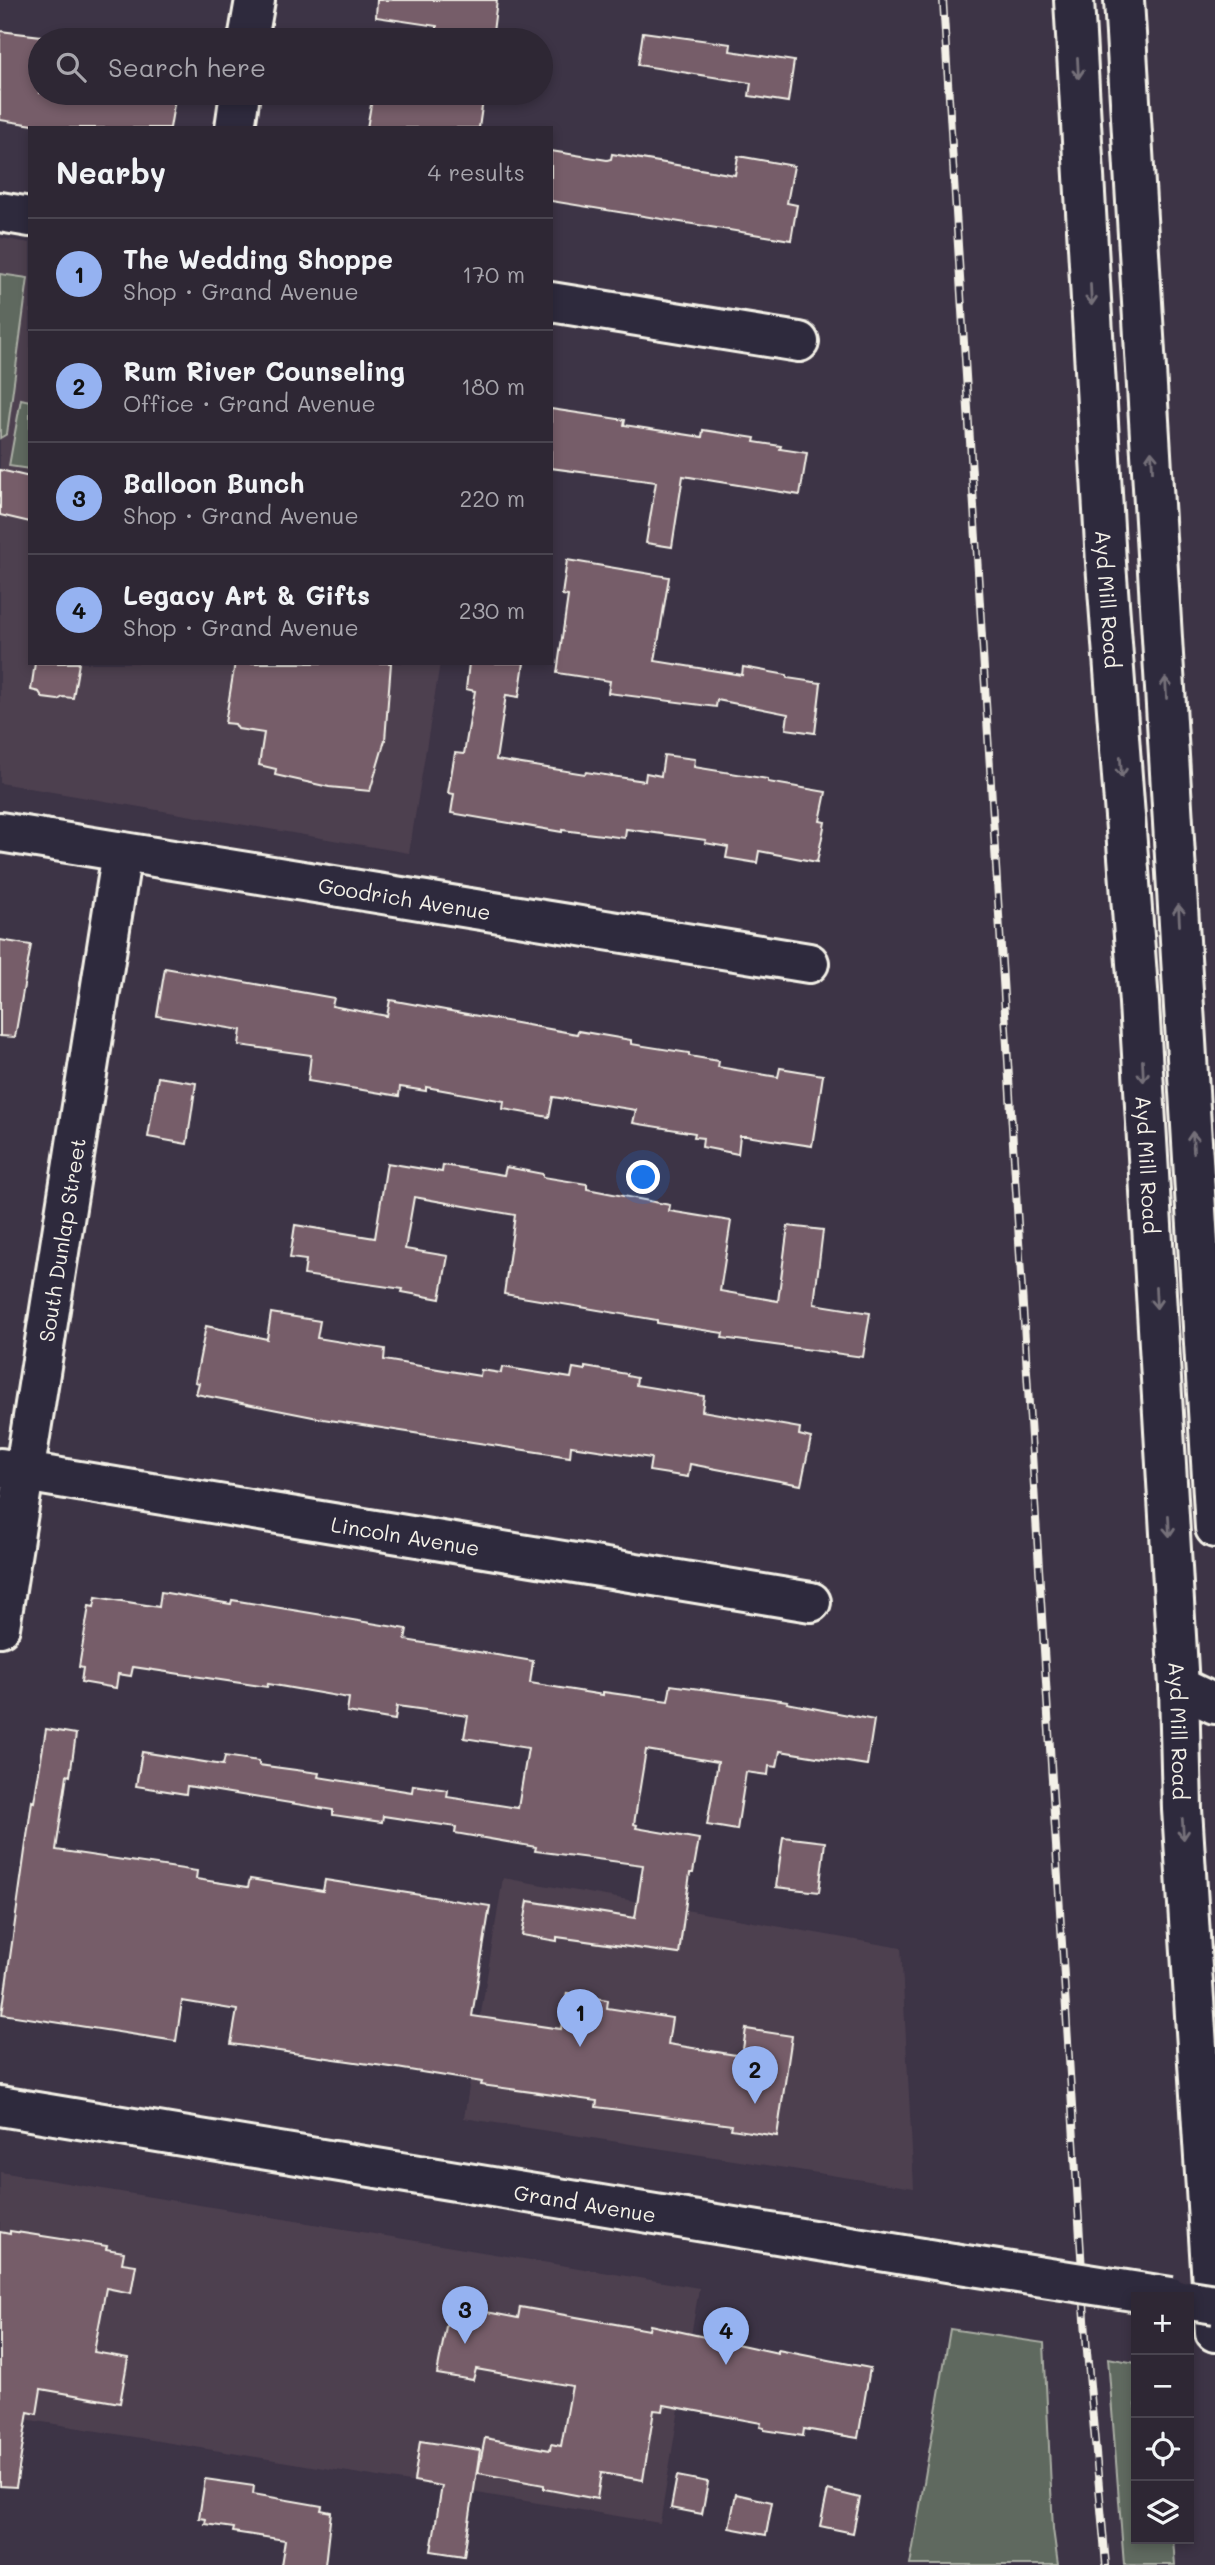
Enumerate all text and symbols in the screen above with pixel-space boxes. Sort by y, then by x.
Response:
search box [28,28,553,105]
icon: search [52,48,90,86]
text: Search here [108,50,266,84]
one-way arrow [1072,56,1085,79]
text: Nearby [56,152,166,192]
text: 4 results [428,157,525,187]
text: The Wedding Shoppe [123,242,393,276]
text: 1 [74,259,84,289]
text: 170 m [462,259,525,289]
text: Shop · Grand Avenue [123,276,359,306]
one-way arrow [1084,284,1097,307]
text: Rum River Counseling [123,354,405,388]
text: 2 [73,371,85,401]
text: 180 m [461,371,525,401]
text: Office · Grand Avenue [123,388,376,418]
one-way arrow [1145,450,1158,472]
text: Balloon Bunch [123,466,304,500]
text: 3 [72,483,86,513]
text: 220 m [459,483,525,513]
text: Shop · Grand Avenue [123,500,359,530]
street label: Ayd Mill Road [1091,529,1127,669]
text: Legacy Art & Gifts [123,578,370,612]
text: 4 [72,595,86,625]
text: 230 m [459,595,525,625]
text: Shop · Grand Avenue [123,612,359,642]
one-way arrow [1159,676,1172,699]
one-way arrow [1115,755,1128,778]
street label: Goodrich Avenue [316,870,493,925]
one-way arrow [1173,903,1186,926]
one-way arrow [1136,1060,1149,1083]
street label: Ayd Mill Road [1131,1095,1166,1234]
one-way arrow [1186,1131,1199,1154]
street label: South Dunlap Street [32,1136,90,1344]
your location [626,1160,660,1194]
one-way arrow [1150,1287,1163,1309]
street label: Lincoln Avenue [329,1509,482,1561]
one-way arrow [1163,1514,1176,1536]
street label: Ayd Mill Road [1164,1661,1195,1800]
one-way arrow [1177,1817,1190,1840]
pin: 1 [557,1989,603,2047]
pin: 2 [732,2046,778,2104]
street label: Grand Avenue [512,2177,658,2227]
pin: 3 [442,2286,488,2344]
map controls [1131,2292,1194,2544]
button: + [1131,2292,1194,2355]
pin: 4 [703,2307,749,2365]
button: − [1131,2355,1194,2418]
button: locate [1131,2418,1194,2481]
button: layers [1131,2481,1194,2544]

